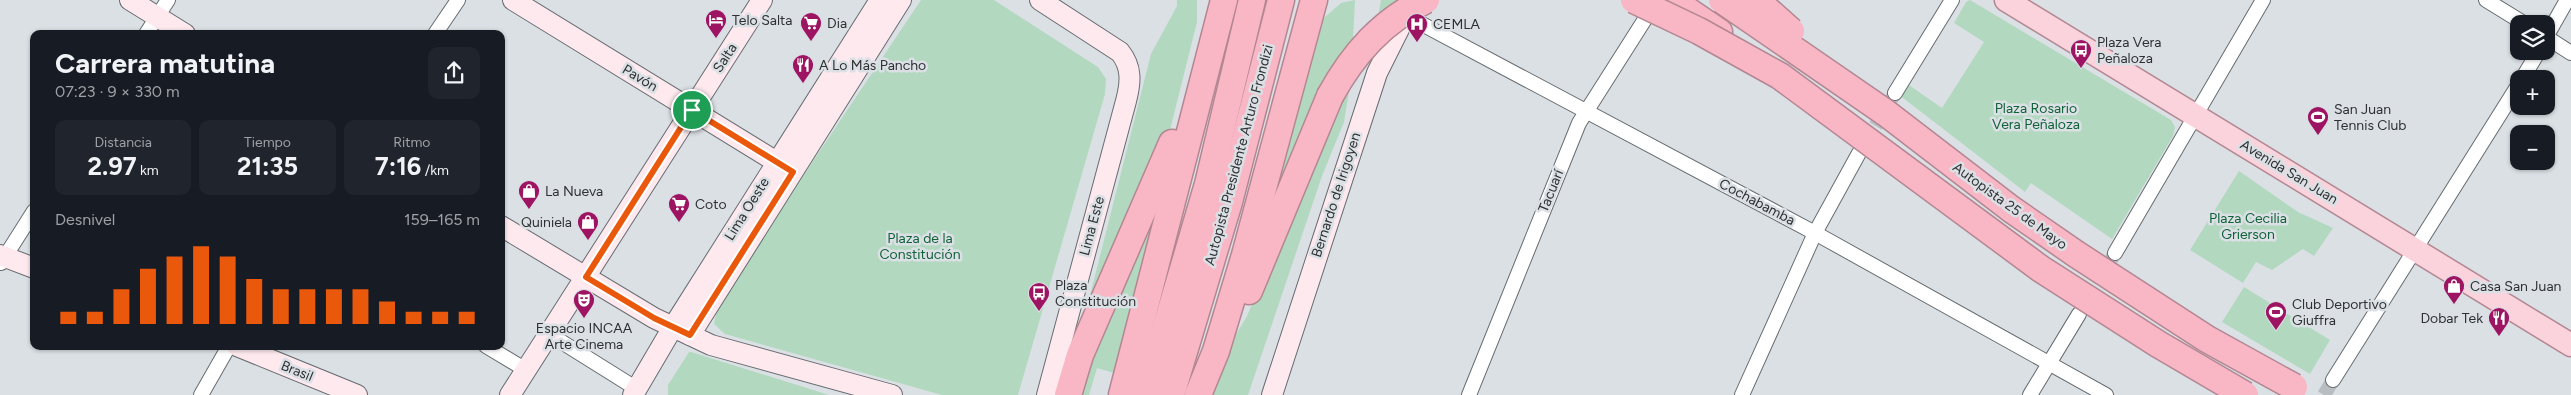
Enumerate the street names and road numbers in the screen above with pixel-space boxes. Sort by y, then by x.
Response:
street label: Salta [709,40,741,76]
street label: Autopista Presidente Arturo Frondizi [1201,43,1277,267]
street label: Pavón [619,61,661,95]
street label: Bernardo de Irigoyen [1308,130,1364,260]
street label: Avenida San Juan [2237,136,2341,208]
street label: Autopista 25 de Mayo [1949,159,2071,253]
street label: Tacuarí [1535,166,1567,215]
street label: Lima Oeste [721,174,773,244]
street label: Cochabamba [1716,175,1798,229]
street label: Lima Este [1076,194,1108,258]
street label: Brasil [278,357,316,385]

